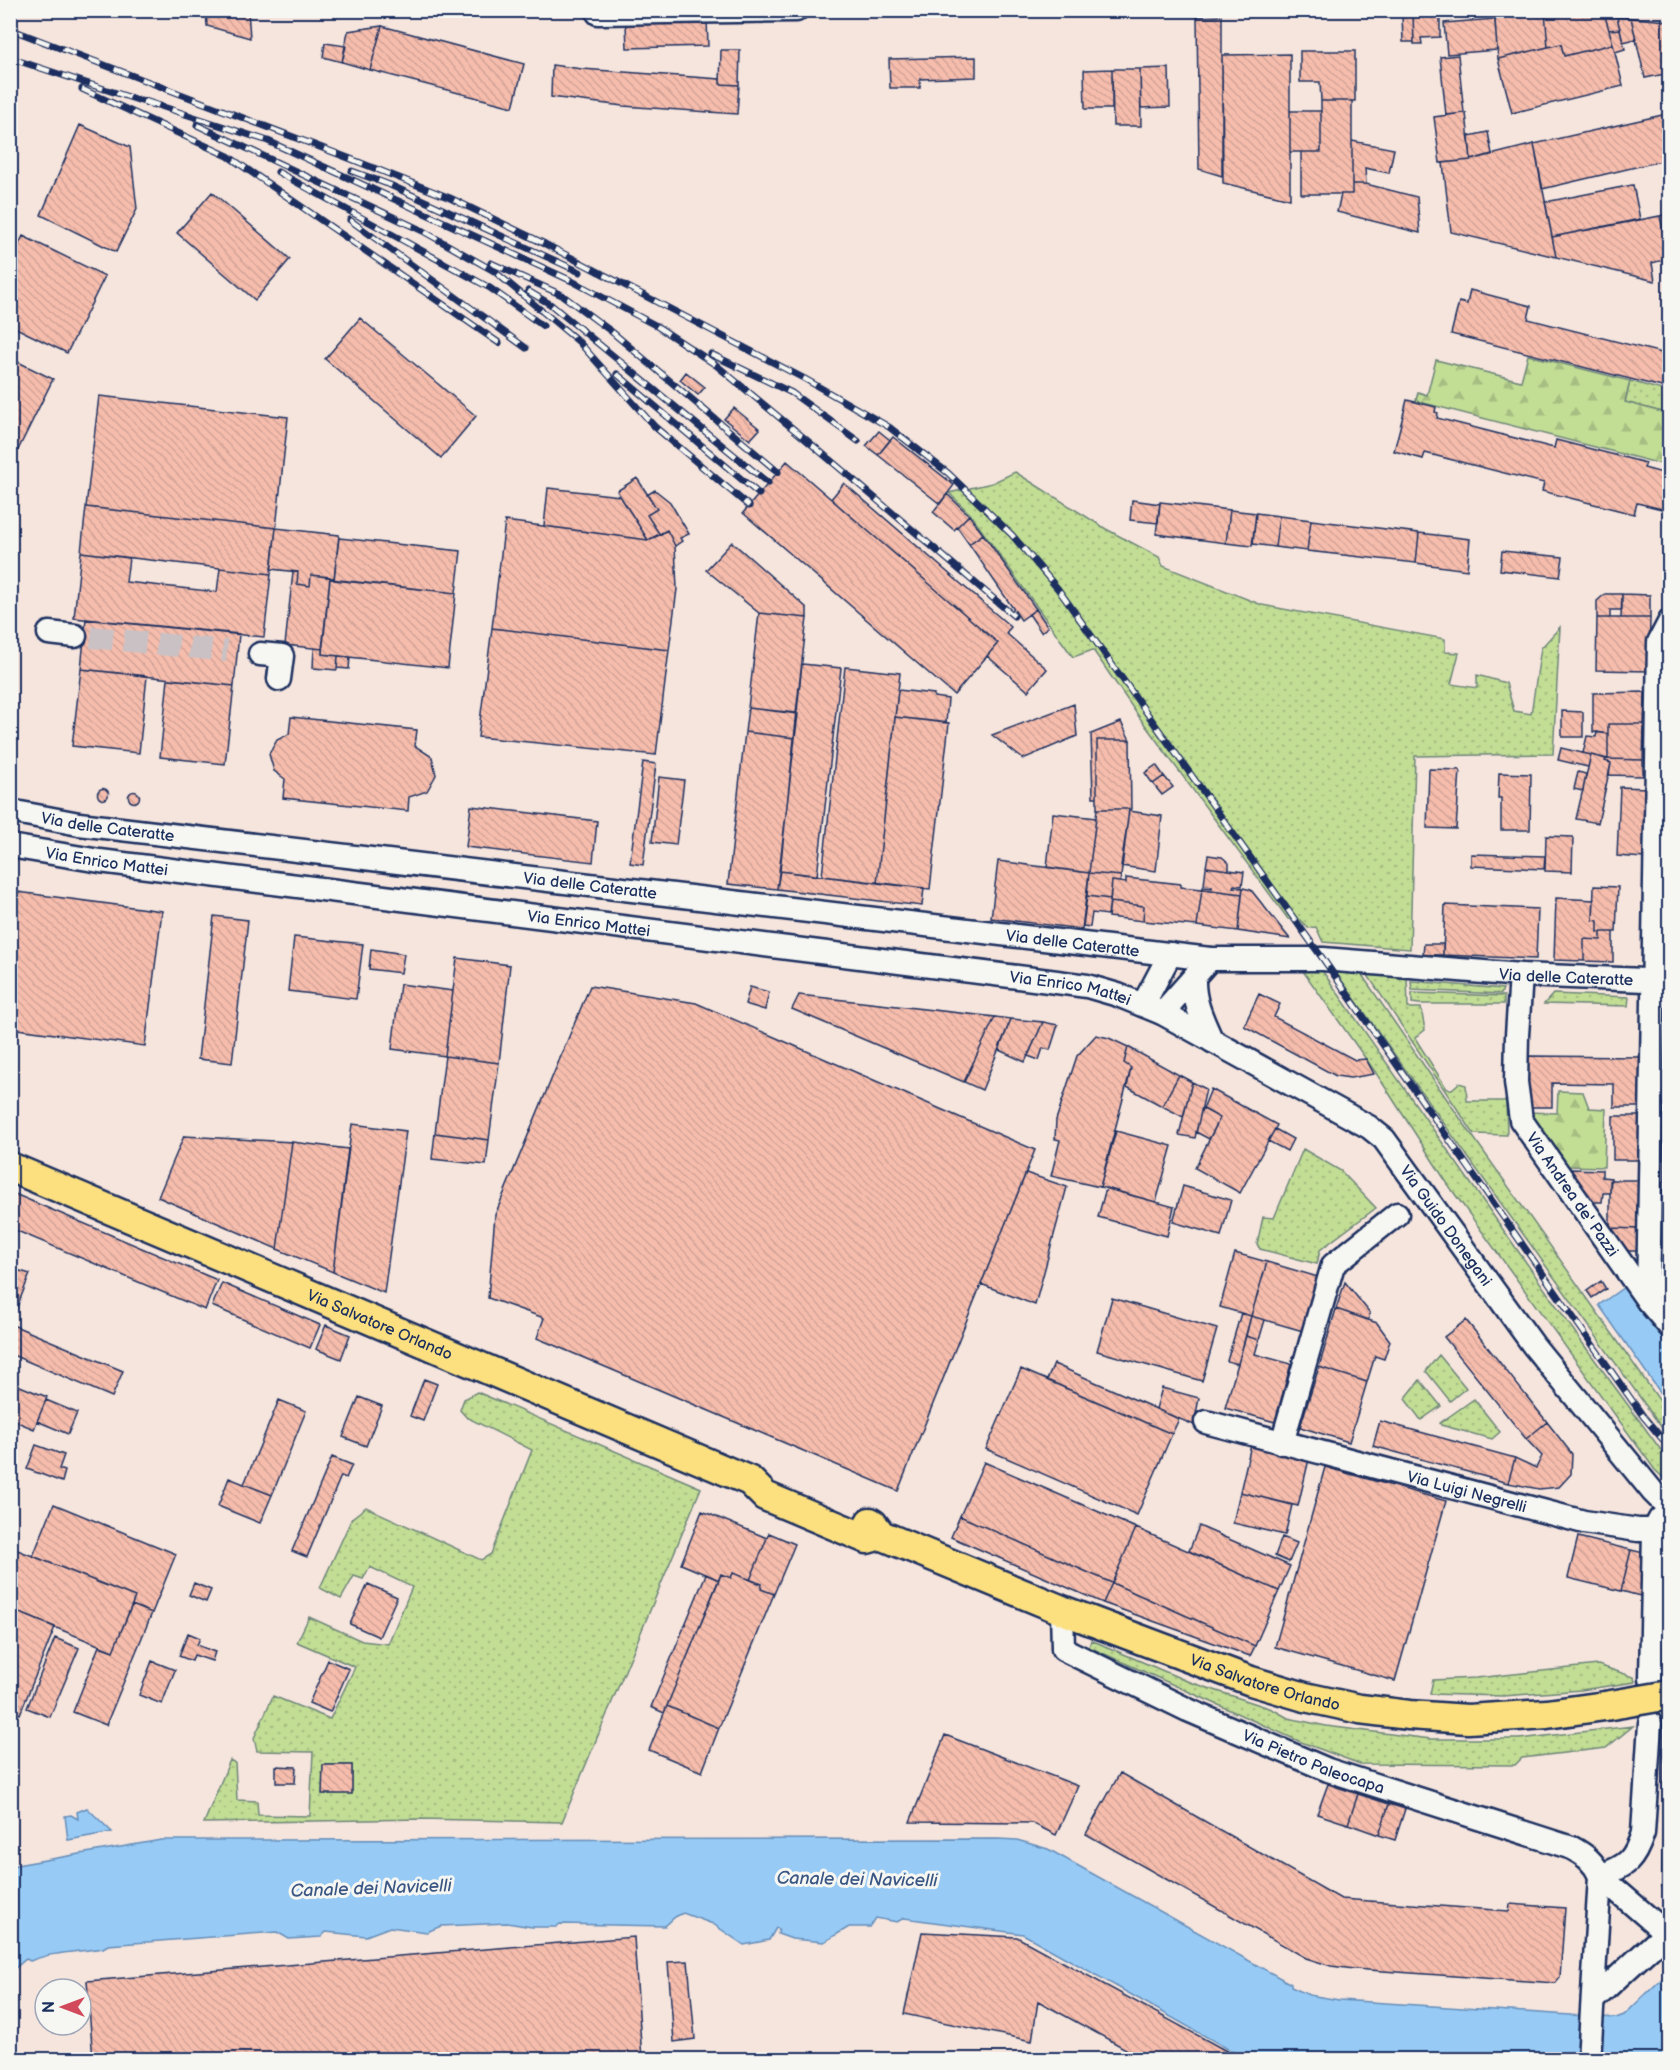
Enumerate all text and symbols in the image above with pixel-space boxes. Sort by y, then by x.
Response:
street label: Via delle Cateratte [39,809,176,846]
street label: Via Enrico Mattei [44,844,169,881]
street label: Via delle Cateratte [522,869,658,904]
street label: Via Enrico Mattei [526,907,651,941]
street label: Via delle Cateratte [1005,927,1141,962]
street label: Via delle Cateratte [1498,965,1634,991]
street label: Via Enrico Mattei [1008,968,1133,1010]
street label: Via Andrea de' Pazzi [1522,1129,1622,1261]
street label: Via Guido Donegani [1395,1162,1495,1290]
street label: Via Salvatore Orlando [304,1286,455,1365]
street label: Via Luigi Negrelli [1405,1468,1528,1517]
street label: Via Salvatore Orlando [1187,1651,1342,1715]
street label: Via Pietro Paleocapa [1239,1727,1387,1798]
water label: Canale dei Navicelli [776,1868,939,1891]
water label: Canale dei Navicelli [290,1875,453,1902]
north arrow [33,1977,93,2037]
text: N [40,2001,59,2013]

